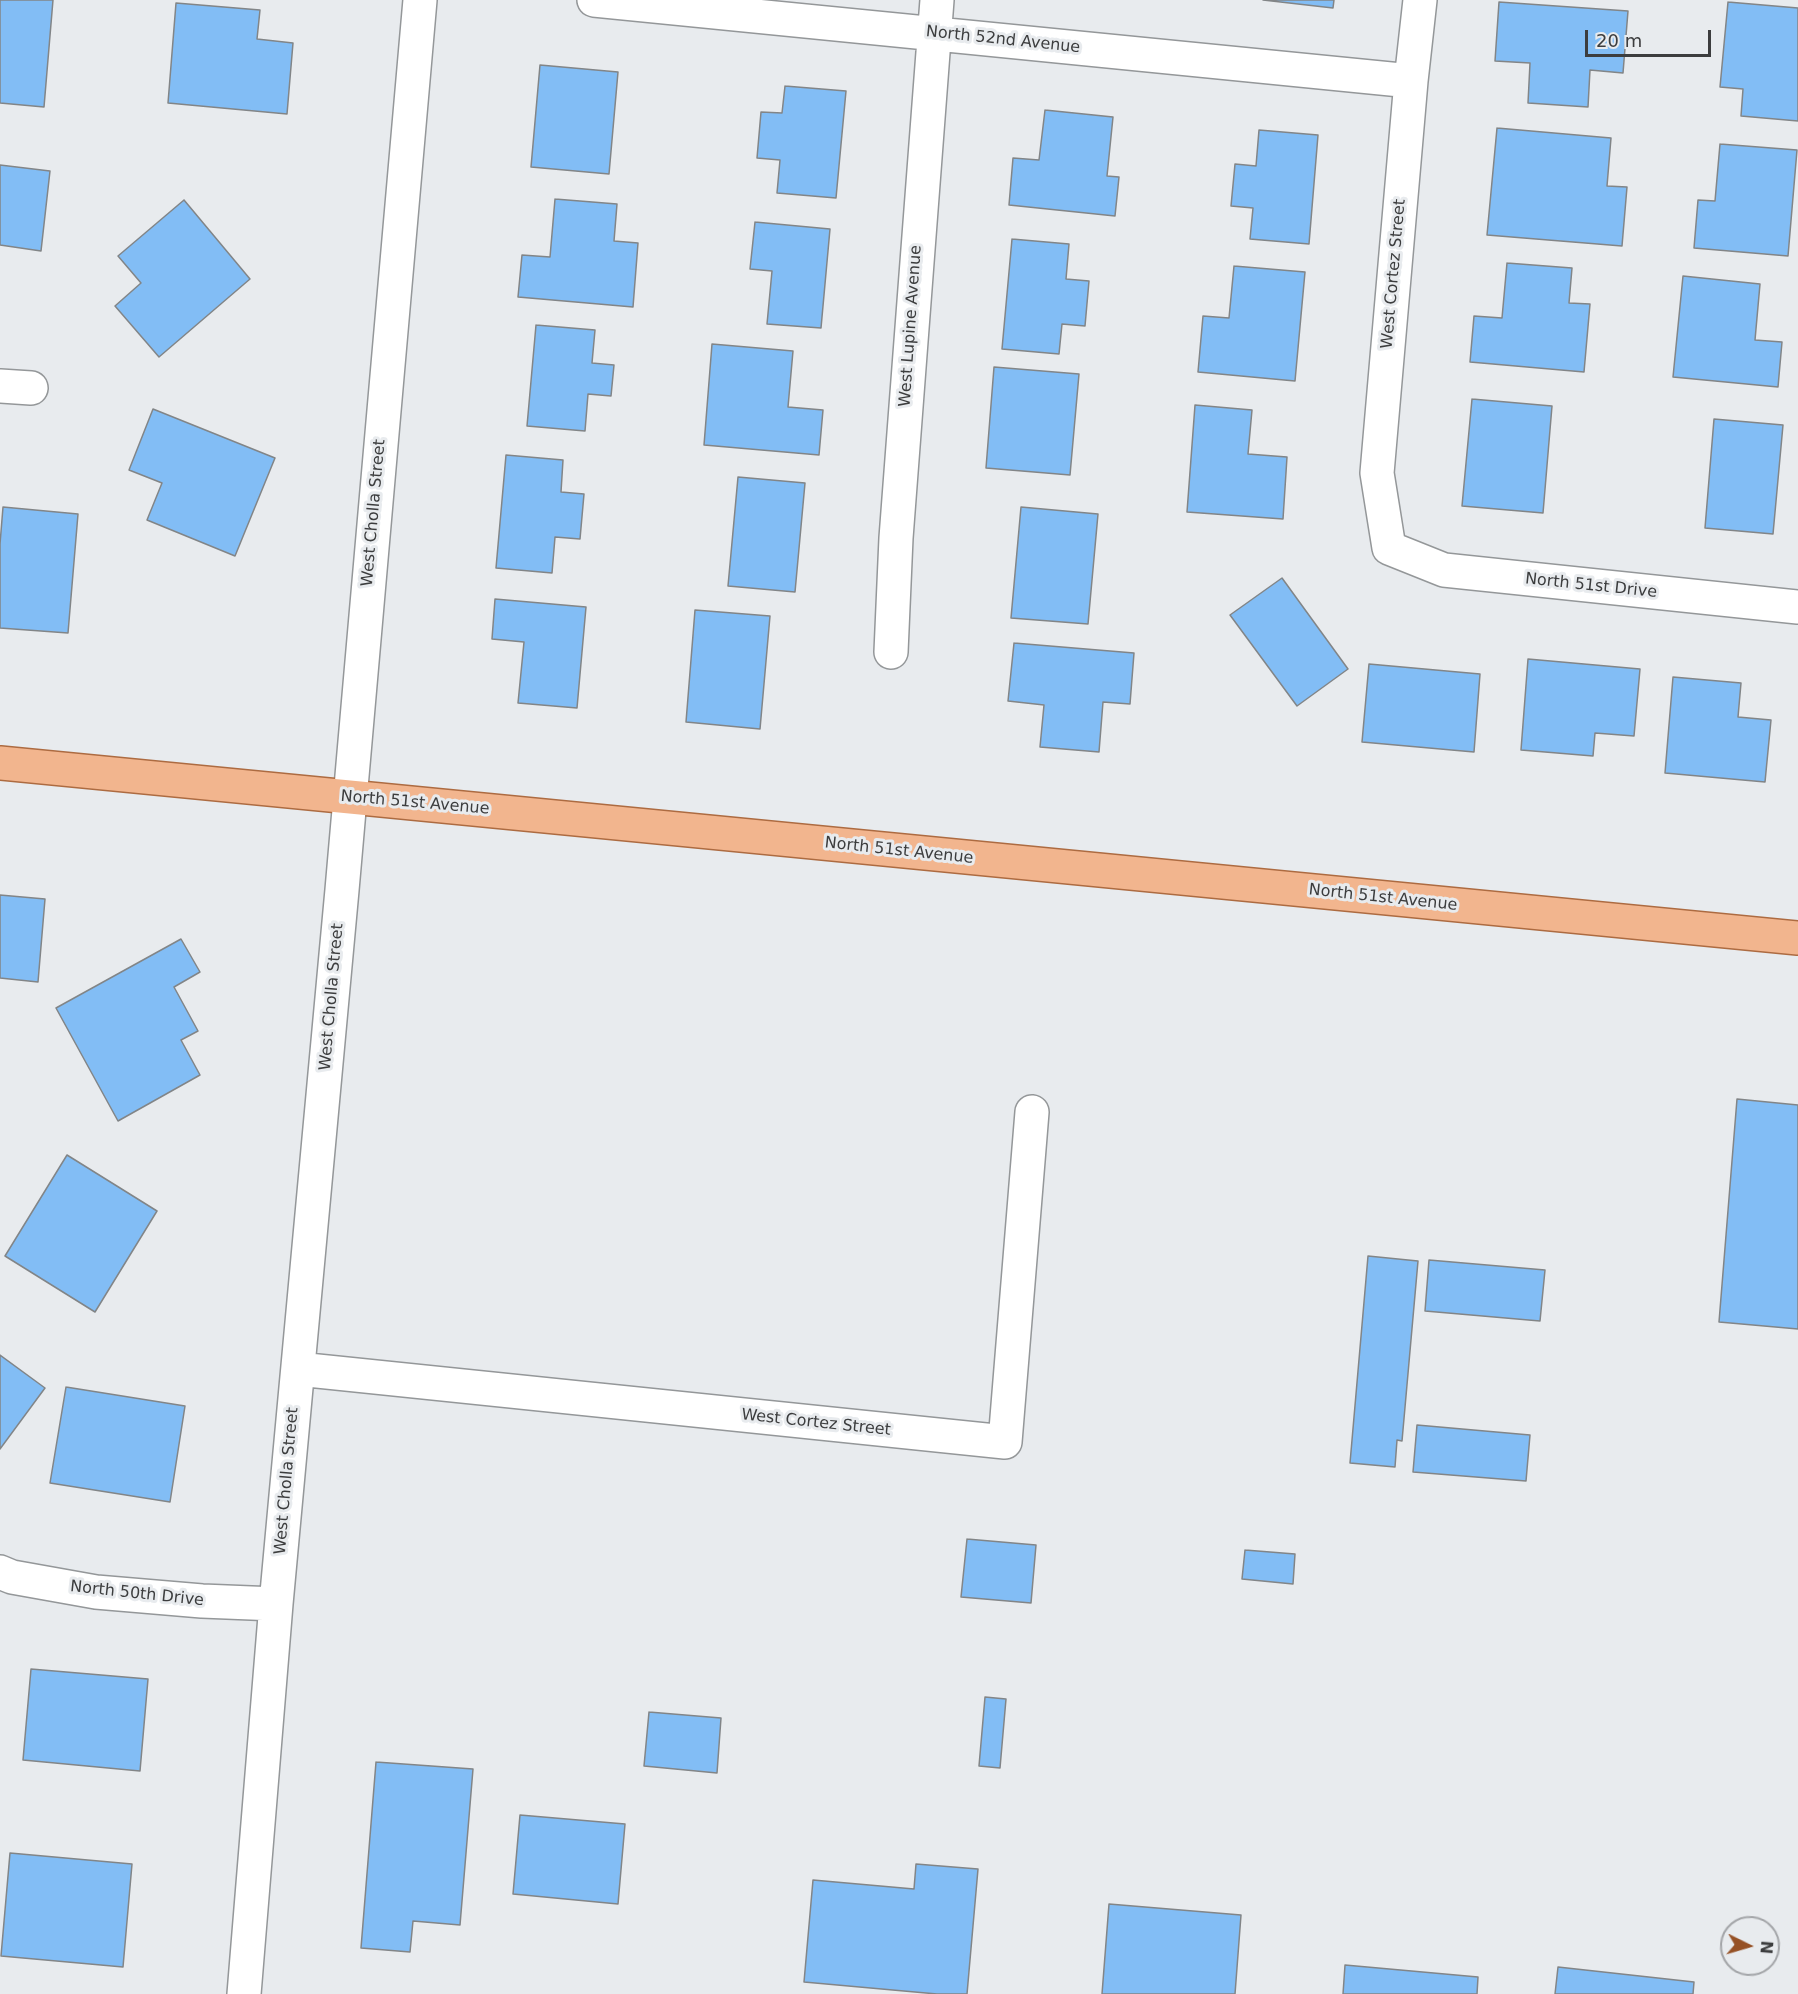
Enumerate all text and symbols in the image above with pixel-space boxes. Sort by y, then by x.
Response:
scale bar [1588,18,1714,56]
street label: North 52nd Avenue [925,22,1081,58]
text: 20 m [1596,30,1642,51]
street label: West Cortez Street [1378,198,1410,350]
street label: West Lupine Avenue [896,244,926,408]
street label: West Cholla Street [358,438,390,588]
street label: North 51st Drive [1524,570,1658,602]
street label: North 51st Avenue [340,787,490,819]
street label: North 51st Avenue [824,834,974,868]
street label: North 51st Avenue [1308,881,1458,915]
street label: West Cholla Street [316,922,348,1072]
street label: West Cholla Street [271,1406,303,1556]
street label: West Cortez Street [740,1406,892,1440]
street label: North 50th Drive [69,1577,205,1611]
north arrow [1720,1916,1780,1976]
text: N [1756,1940,1776,1955]

